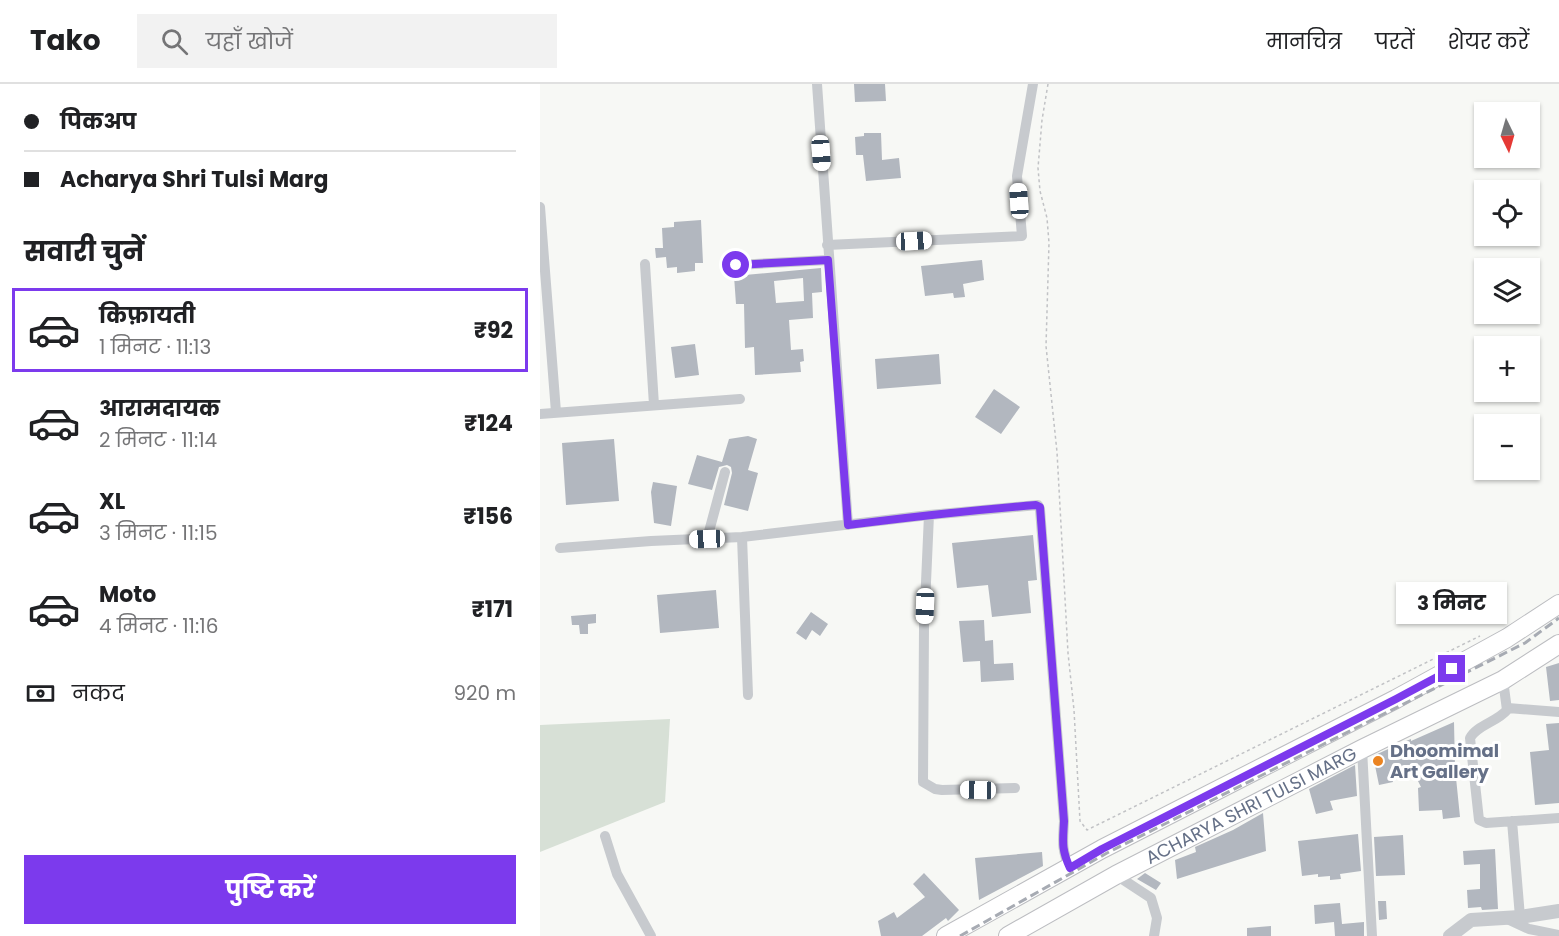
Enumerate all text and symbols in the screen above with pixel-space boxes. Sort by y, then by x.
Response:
search box [137,14,557,68]
text: Tako [30,21,101,60]
icon: search [158,25,191,58]
text: यहाँ खोजें [206,26,293,57]
text: मानचित्र [1266,27,1342,56]
text: परतें [1375,27,1414,56]
text: शेयर करें [1447,27,1529,56]
north arrow [1474,102,1540,168]
map controls [1474,102,1540,480]
text: पिकअप [60,106,137,137]
car [811,134,831,172]
text: Acharya Shri Tulsi Marg [60,164,328,195]
button: locate [1474,180,1540,246]
car [1009,182,1029,220]
car [896,231,932,251]
text: सवारी चुनें [24,233,144,270]
route start [722,251,749,278]
button: layers [1474,258,1540,324]
text: किफ़ायती [99,300,195,331]
icon: car [27,303,81,357]
text: ₹92 [474,315,513,346]
text: 1 मिनट · 11:13 [99,333,211,361]
button: + [1474,336,1540,402]
text: आरामदायक [99,393,220,424]
icon: car [27,396,81,450]
text: ₹124 [464,408,513,439]
button: − [1474,414,1540,480]
text: 2 मिनट · 11:14 [99,426,217,454]
text: XL [99,486,125,517]
icon: car [27,489,81,543]
text: ₹156 [463,501,513,532]
text: 3 मिनट · 11:15 [99,519,217,547]
car [689,529,725,549]
text: Moto [99,579,156,610]
icon: car [27,582,81,636]
callout: 3 मिनट [1396,582,1508,624]
car [915,588,935,624]
text: 3 मिनट [1417,589,1486,617]
text: ₹171 [472,594,513,625]
text: 4 मिनट · 11:16 [99,612,218,640]
route end [1438,655,1465,682]
icon: cash [24,677,57,710]
text: नकद [72,678,125,709]
text: 920 m [453,679,516,707]
place label: Dhoomimal Art Gallery [1390,738,1499,784]
street label: ACHARYA SHRI TULSI MARG [1141,741,1361,870]
marker: Dhoomimal Art Gallery [1371,754,1385,768]
car [960,781,996,799]
button: पुष्टि करें [24,855,516,924]

